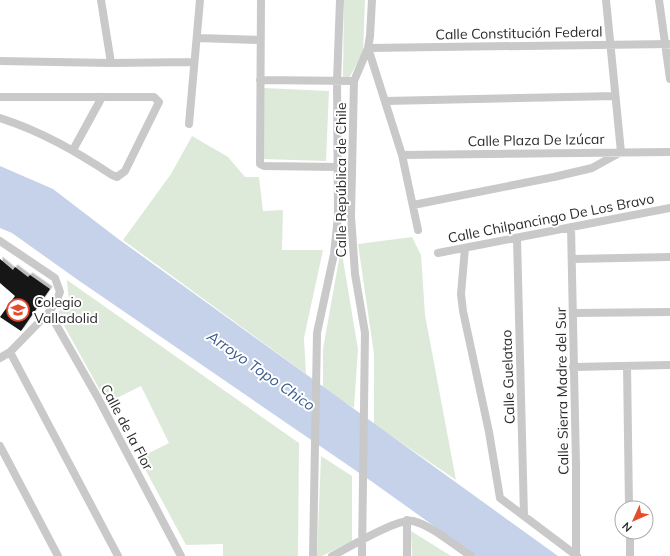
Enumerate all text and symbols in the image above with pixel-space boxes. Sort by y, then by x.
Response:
street label: Calle Constitución Federal [435,23,603,43]
street label: Calle República de Chile [332,102,350,258]
street label: Calle Plaza De Izúcar [467,130,605,150]
street label: Calle Chilpancingo De Los Bravo [446,189,656,247]
place label: Colegio Valladolid [34,293,98,327]
school or university icon: Colegio Valladolid [5,297,31,323]
street label: Calle Sierra Madre del Sur [552,306,572,475]
water label: Arroyo Topo Chico [203,326,319,415]
street label: Calle Guelatao [497,329,519,425]
street label: Calle de la Flor [97,381,158,474]
north arrow [614,500,654,540]
text: N [619,519,635,535]

